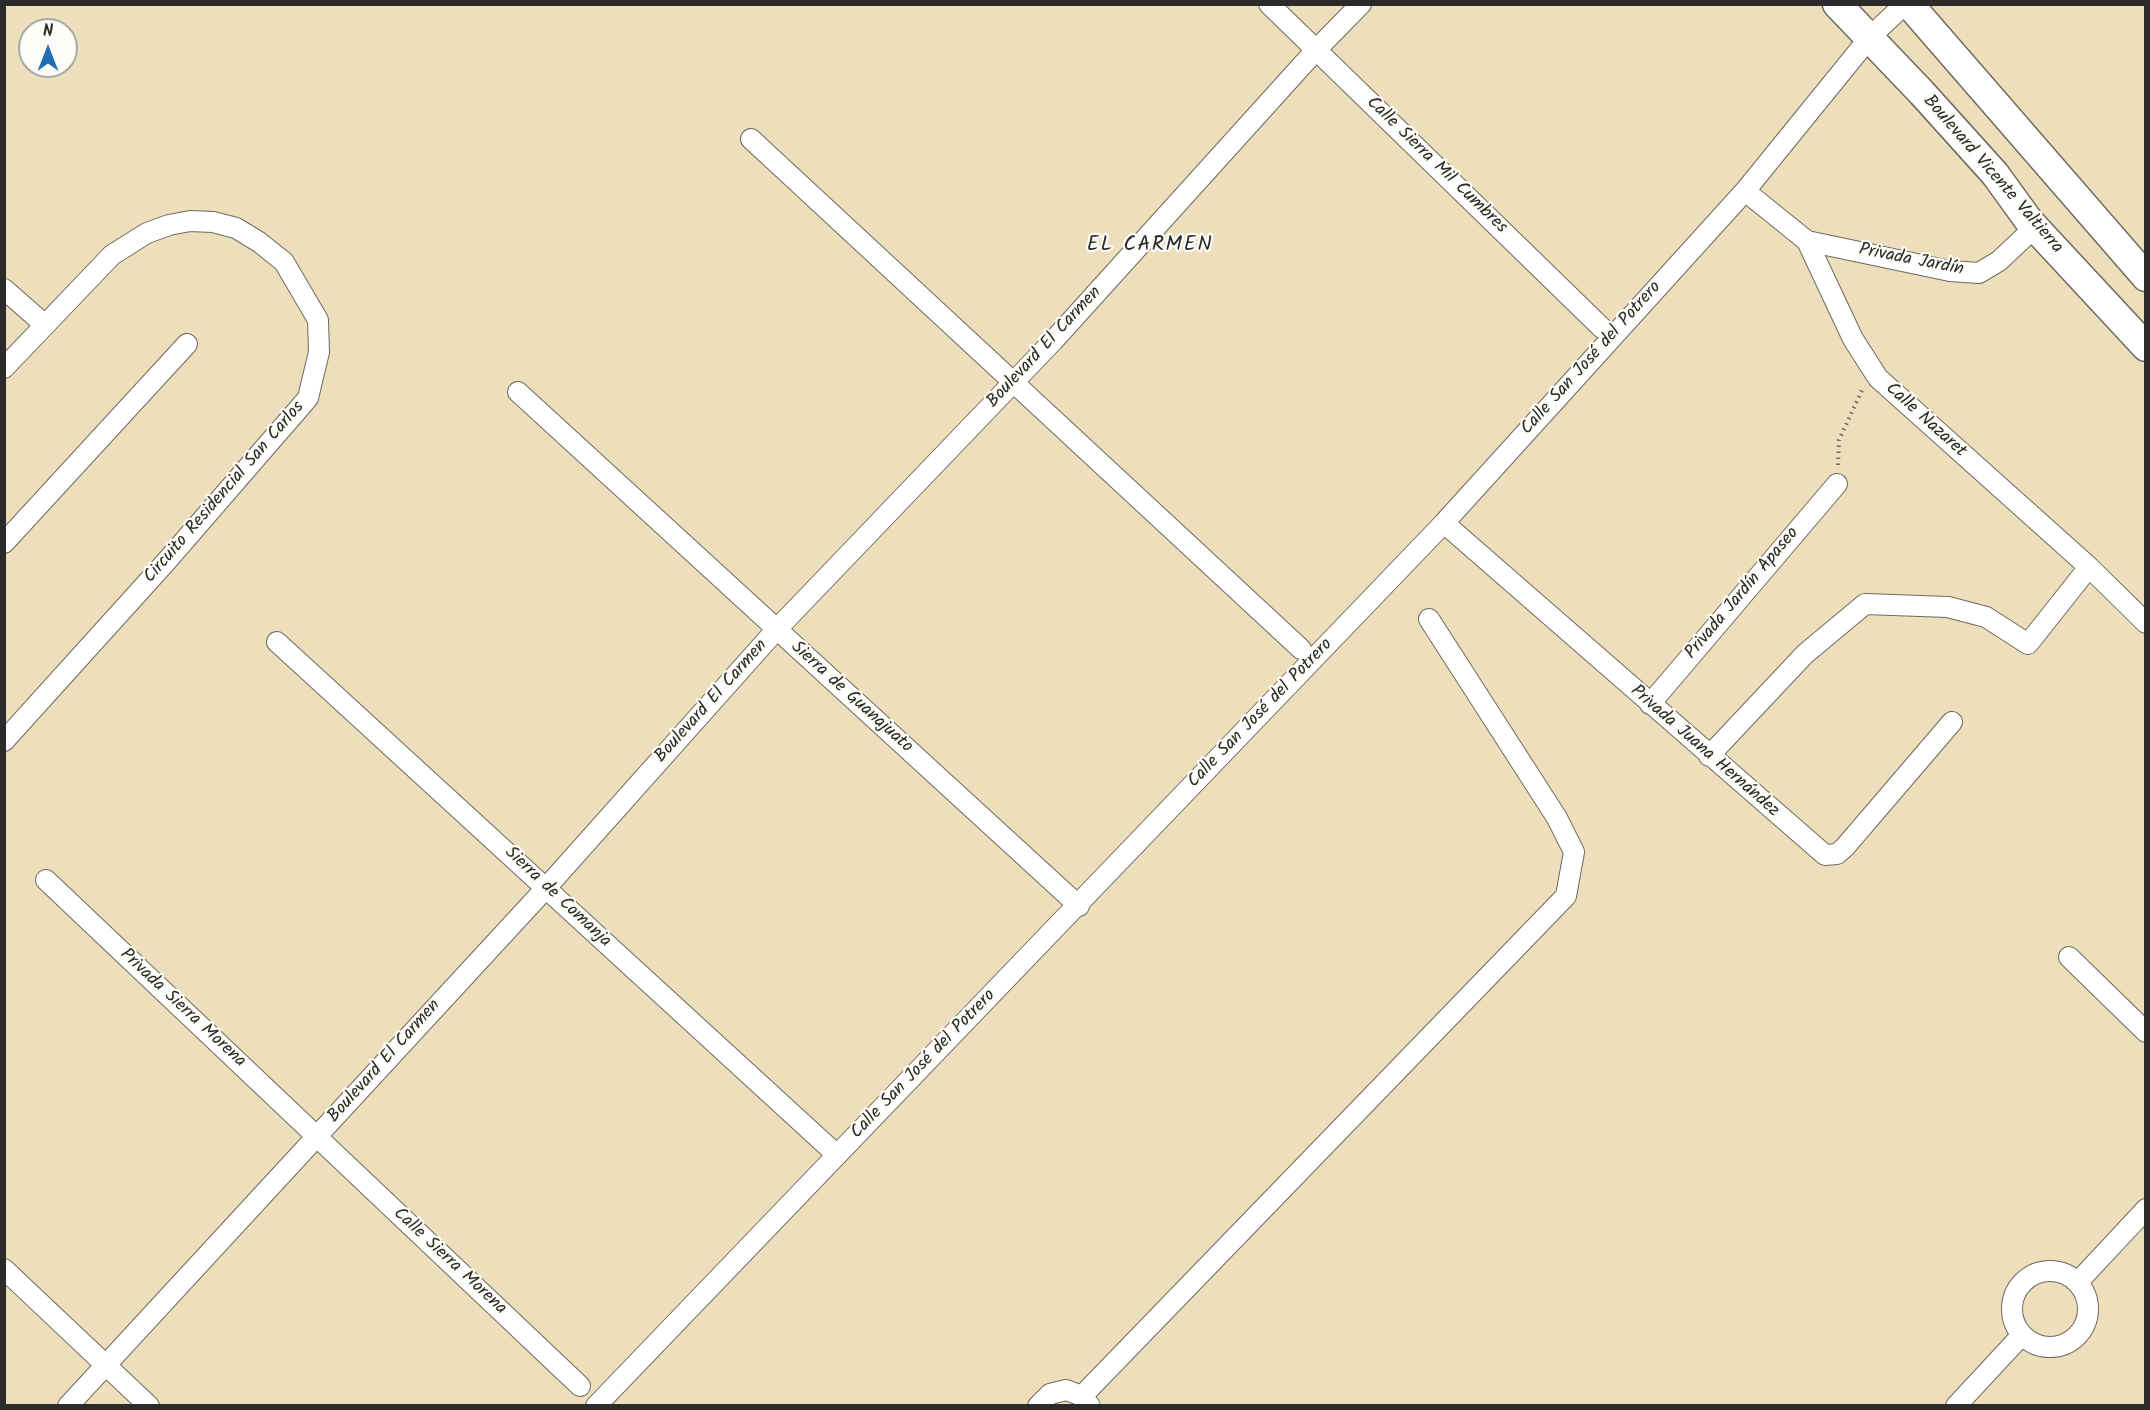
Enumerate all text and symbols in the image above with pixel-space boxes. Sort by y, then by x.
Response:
north arrow [18,18,78,78]
text: N [43,19,53,44]
street label: Boulevard Vicente Valtierra [1917,91,2067,259]
street label: Calle Sierra Mil Cumbres [1361,93,1511,239]
district label: EL CARMEN [1087,233,1213,259]
street label: Privada Jardín [1857,240,1965,282]
street label: Calle San José del Potrero [1517,278,1667,440]
street label: Boulevard El Carmen [983,283,1107,413]
street label: Calle Nazaret [1880,379,1970,463]
street label: Circuito Residencial San Carlos [140,398,310,588]
street label: Privada Jardín Apaseo [1682,524,1804,664]
street label: Calle San José del Potrero [1184,635,1338,793]
street label: Boulevard El Carmen [651,636,773,768]
street label: Sierra de Guanajuato [786,638,916,758]
street label: Privada Juana Hernández [1625,681,1783,823]
street label: Sierra de Comanja [499,843,615,953]
street label: Privada Sierra Morena [114,945,250,1073]
street label: Calle San José del Potrero [847,986,1001,1144]
street label: Boulevard El Carmen [324,996,446,1128]
street label: Calle Sierra Morena [388,1204,510,1320]

